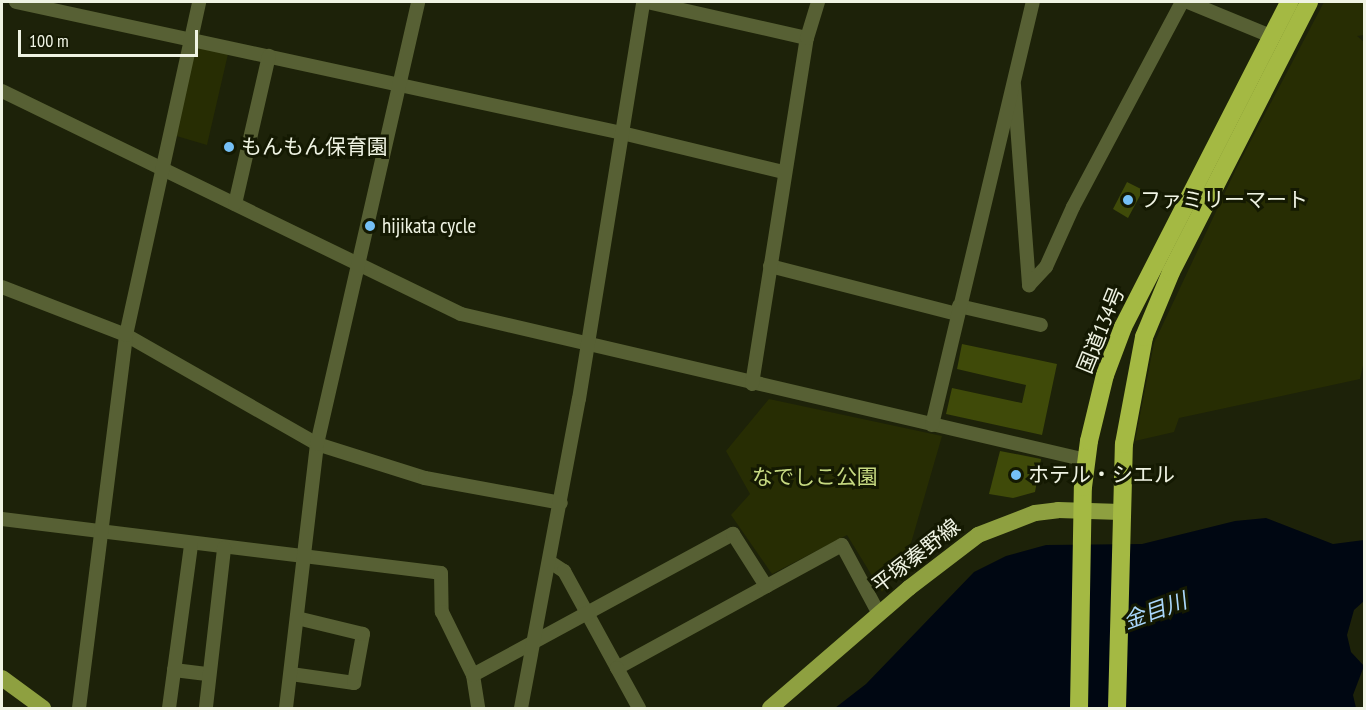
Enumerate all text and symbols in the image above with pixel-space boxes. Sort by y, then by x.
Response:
scale bar [21,18,201,56]
text: 100 m [29,29,69,52]
place label: もんもん保育園 [241,134,388,160]
marker: もんもん保育園 [222,140,236,154]
place label: ファミリーマート [1140,187,1308,213]
marker: ファミリーマート [1121,193,1135,207]
place label: hijikata cycle [382,213,476,239]
marker: hijikata cycle [363,219,377,233]
street label: 国道134号 [1072,283,1130,377]
place label: ホテル・シエル [1028,462,1175,488]
park label: なでしこ公園 [752,464,878,490]
marker: ホテル・シエル [1009,468,1023,482]
street label: 平塚秦野線 [867,514,965,598]
water label: 金目川 [1119,587,1191,635]

